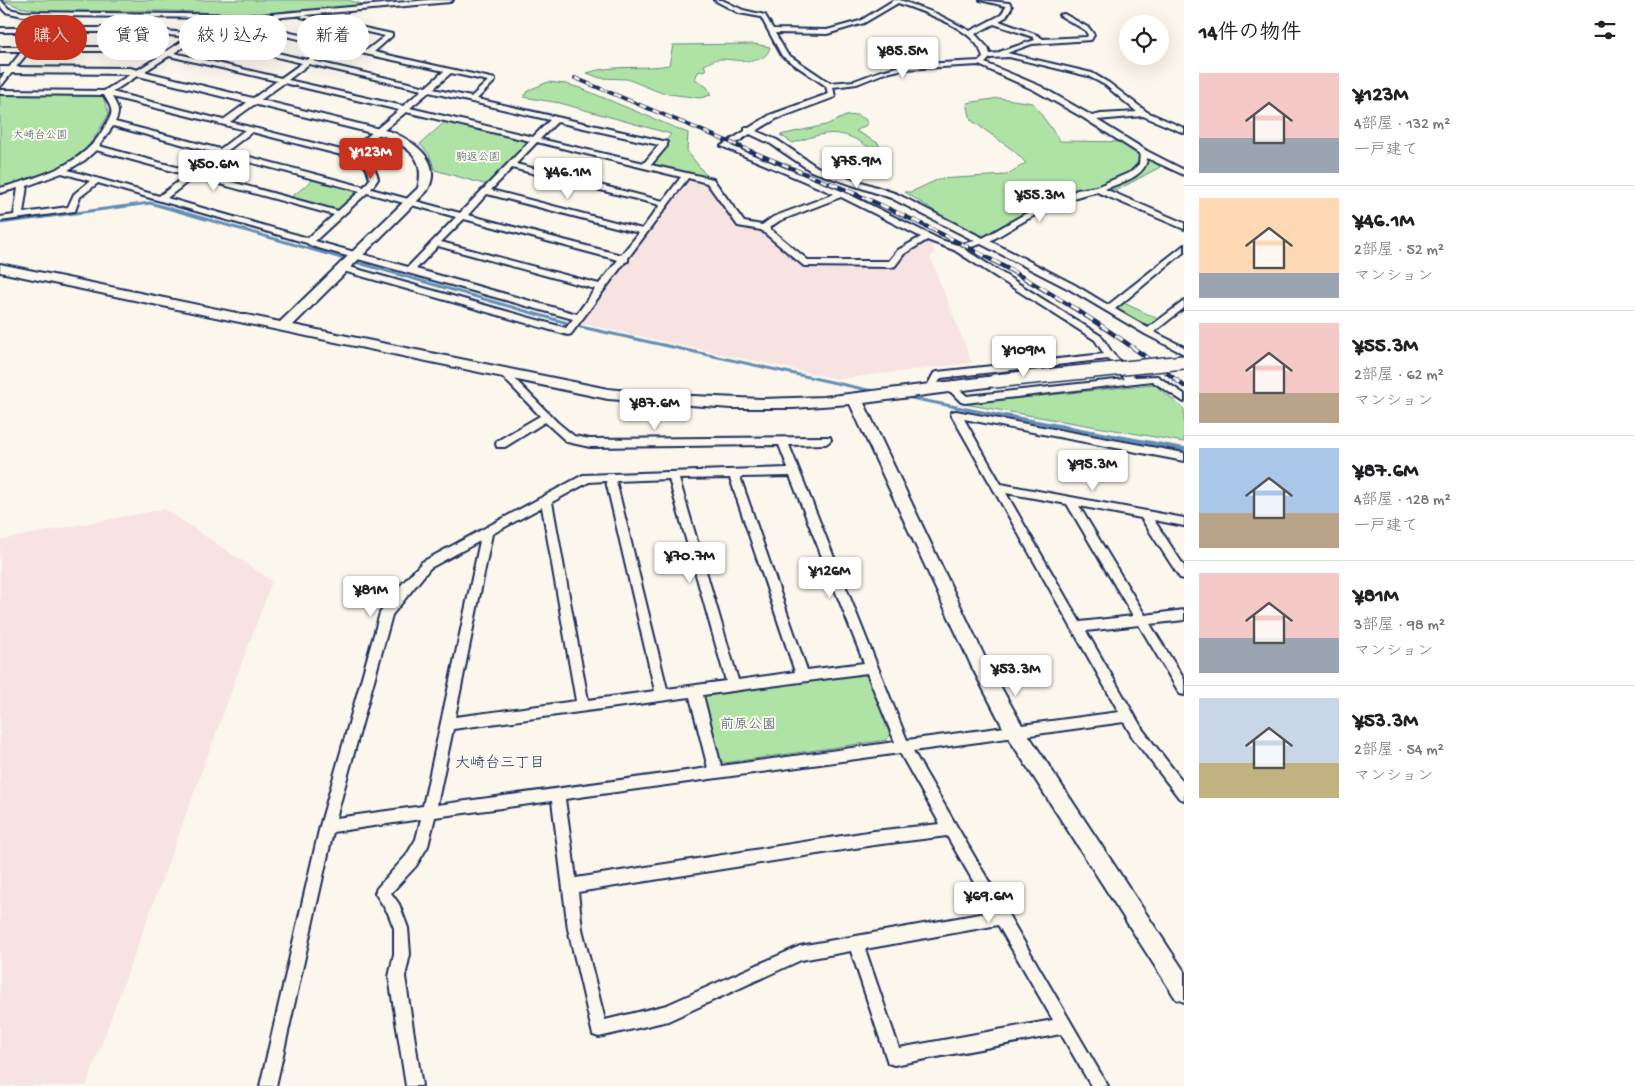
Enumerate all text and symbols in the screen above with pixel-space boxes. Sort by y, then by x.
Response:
chip: 購入 [15,15,87,60]
chip: 賃貸 [97,15,169,60]
chip: 絞り込み [179,15,287,60]
chip: 新着 [297,15,369,60]
map controls [1119,15,1169,65]
button: locate [1119,15,1169,65]
icon: filters [1591,16,1619,44]
text: 14件の物件 [1199,22,1301,47]
pin: ¥85.5M [862,36,944,79]
text: ¥85.5M [878,43,928,62]
text: ¥123M [1354,84,1408,109]
icon: home [1239,93,1299,153]
text: 4部屋 · 132 m² [1354,116,1450,135]
park label: 大崎台公園 [13,129,68,142]
pin: ¥123M [336,138,406,180]
text: 一戸建て [1354,142,1418,161]
text: ¥123M [350,144,392,163]
pin: ¥75.9M [816,146,898,189]
pin: ¥50.6M [173,150,255,192]
park label: 駒返公園 [456,151,500,164]
text: ¥75.9M [833,153,881,172]
text: ¥50.6M [189,156,239,175]
pin: ¥46.1M [527,158,609,200]
text: ¥46.1M [545,164,591,183]
pin: ¥55.3M [999,180,1081,223]
text: ¥55.3M [1016,187,1064,206]
text: ¥46.1M [1354,210,1414,235]
icon: home [1239,218,1299,278]
text: 2部屋 · 52 m² [1354,242,1444,261]
text: マンション [1354,268,1433,287]
text: ¥55.3M [1354,335,1418,360]
pin: ¥109M [989,336,1059,378]
text: ¥109M [1003,342,1045,361]
icon: home [1239,343,1299,403]
text: 2部屋 · 62 m² [1354,367,1444,386]
pin: ¥87.6M [614,388,696,431]
text: マンション [1354,393,1433,412]
text: ¥87.6M [631,395,679,414]
pin: ¥95.3M [1052,450,1134,492]
text: ¥95.3M [1069,456,1117,475]
text: ¥87.6M [1354,460,1418,485]
icon: home [1239,468,1299,528]
text: 4部屋 · 128 m² [1354,492,1451,511]
text: 一戸建て [1354,518,1418,537]
pin: ¥70.7M [649,542,731,584]
text: ¥70.7M [665,548,715,567]
pin: ¥126M [795,556,865,599]
text: ¥126M [810,563,850,582]
pin: ¥81M [341,576,401,618]
text: ¥81M [354,582,388,601]
text: ¥81M [1354,585,1398,610]
icon: home [1239,593,1299,653]
text: 3部屋 · 98 m² [1354,617,1445,636]
text: マンション [1354,643,1433,662]
pin: ¥53.3M [975,654,1057,697]
text: ¥53.3M [992,661,1040,680]
text: ¥53.3M [1354,710,1418,735]
park label: 前原公園 [720,717,776,734]
icon: home [1239,718,1299,778]
text: 2部屋 · 54 m² [1354,742,1444,761]
district label: 大崎台三丁目 [455,754,545,773]
text: マンション [1354,768,1433,787]
pin: ¥69.6M [948,882,1030,924]
text: ¥69.6M [965,888,1013,907]

